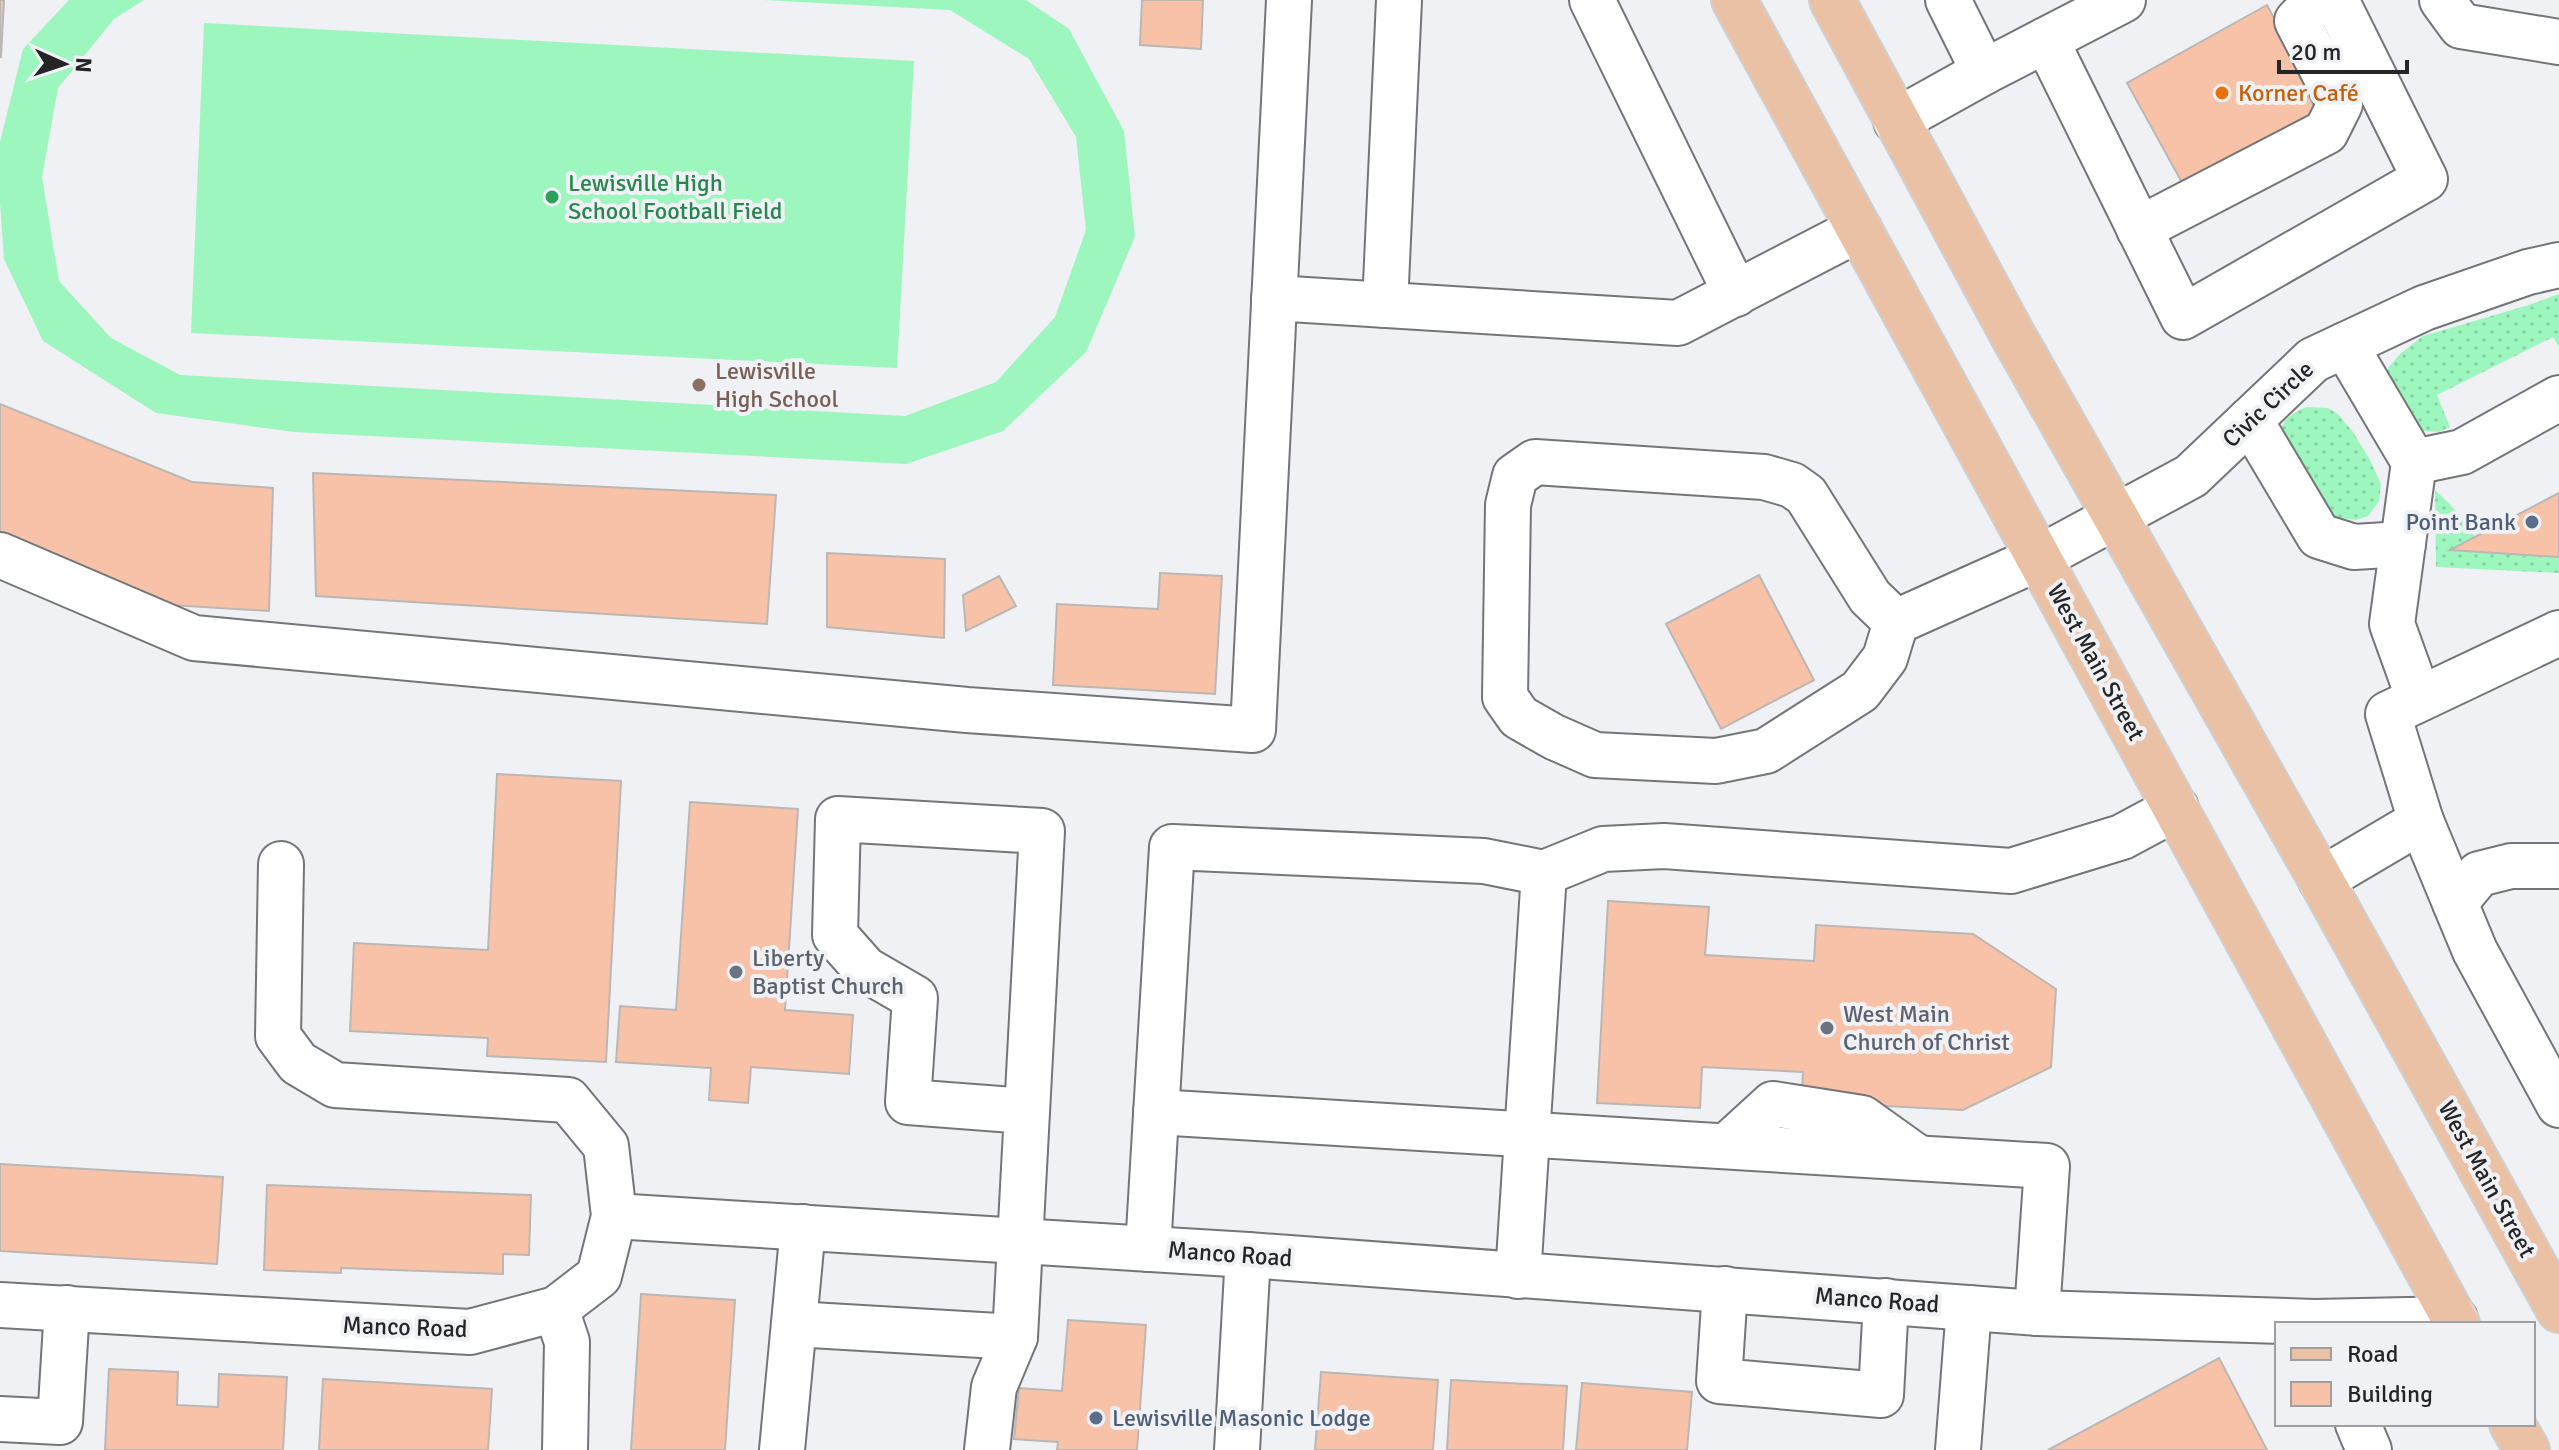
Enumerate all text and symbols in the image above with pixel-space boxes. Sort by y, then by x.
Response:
north arrow [24,24,104,104]
scale bar [2279,24,2407,74]
text: 20 m [2291,37,2341,67]
text: N [70,57,97,73]
place label: Korner Café [2238,78,2359,108]
marker: Korner Café [2213,84,2231,102]
place label: Lewisville High School Football Field [568,168,783,226]
marker: Lewisville High School Football Field [543,188,561,206]
street label: Civic Circle [2216,354,2320,454]
place label: Lewisville High School [715,356,838,414]
marker: Lewisville High School [690,376,708,394]
place label: Point Bank [2405,507,2516,537]
marker: Point Bank [2523,513,2541,531]
street label: West Main Street [2041,578,2151,746]
place label: Liberty Baptist Church [752,943,904,1001]
marker: Liberty Baptist Church [727,963,745,981]
place label: West Main Church of Christ [1843,999,2010,1057]
marker: West Main Church of Christ [1818,1019,1836,1037]
street label: West Main Street [2432,1095,2542,1263]
street label: Manco Road [1167,1235,1293,1273]
street label: Manco Road [1814,1281,1940,1319]
street label: Manco Road [342,1310,468,1344]
legend [2275,1322,2535,1426]
text: Road [2347,1339,2398,1369]
text: Building [2347,1379,2433,1409]
place label: Lewisville Masonic Lodge [1112,1403,1371,1433]
marker: Lewisville Masonic Lodge [1087,1409,1105,1427]

